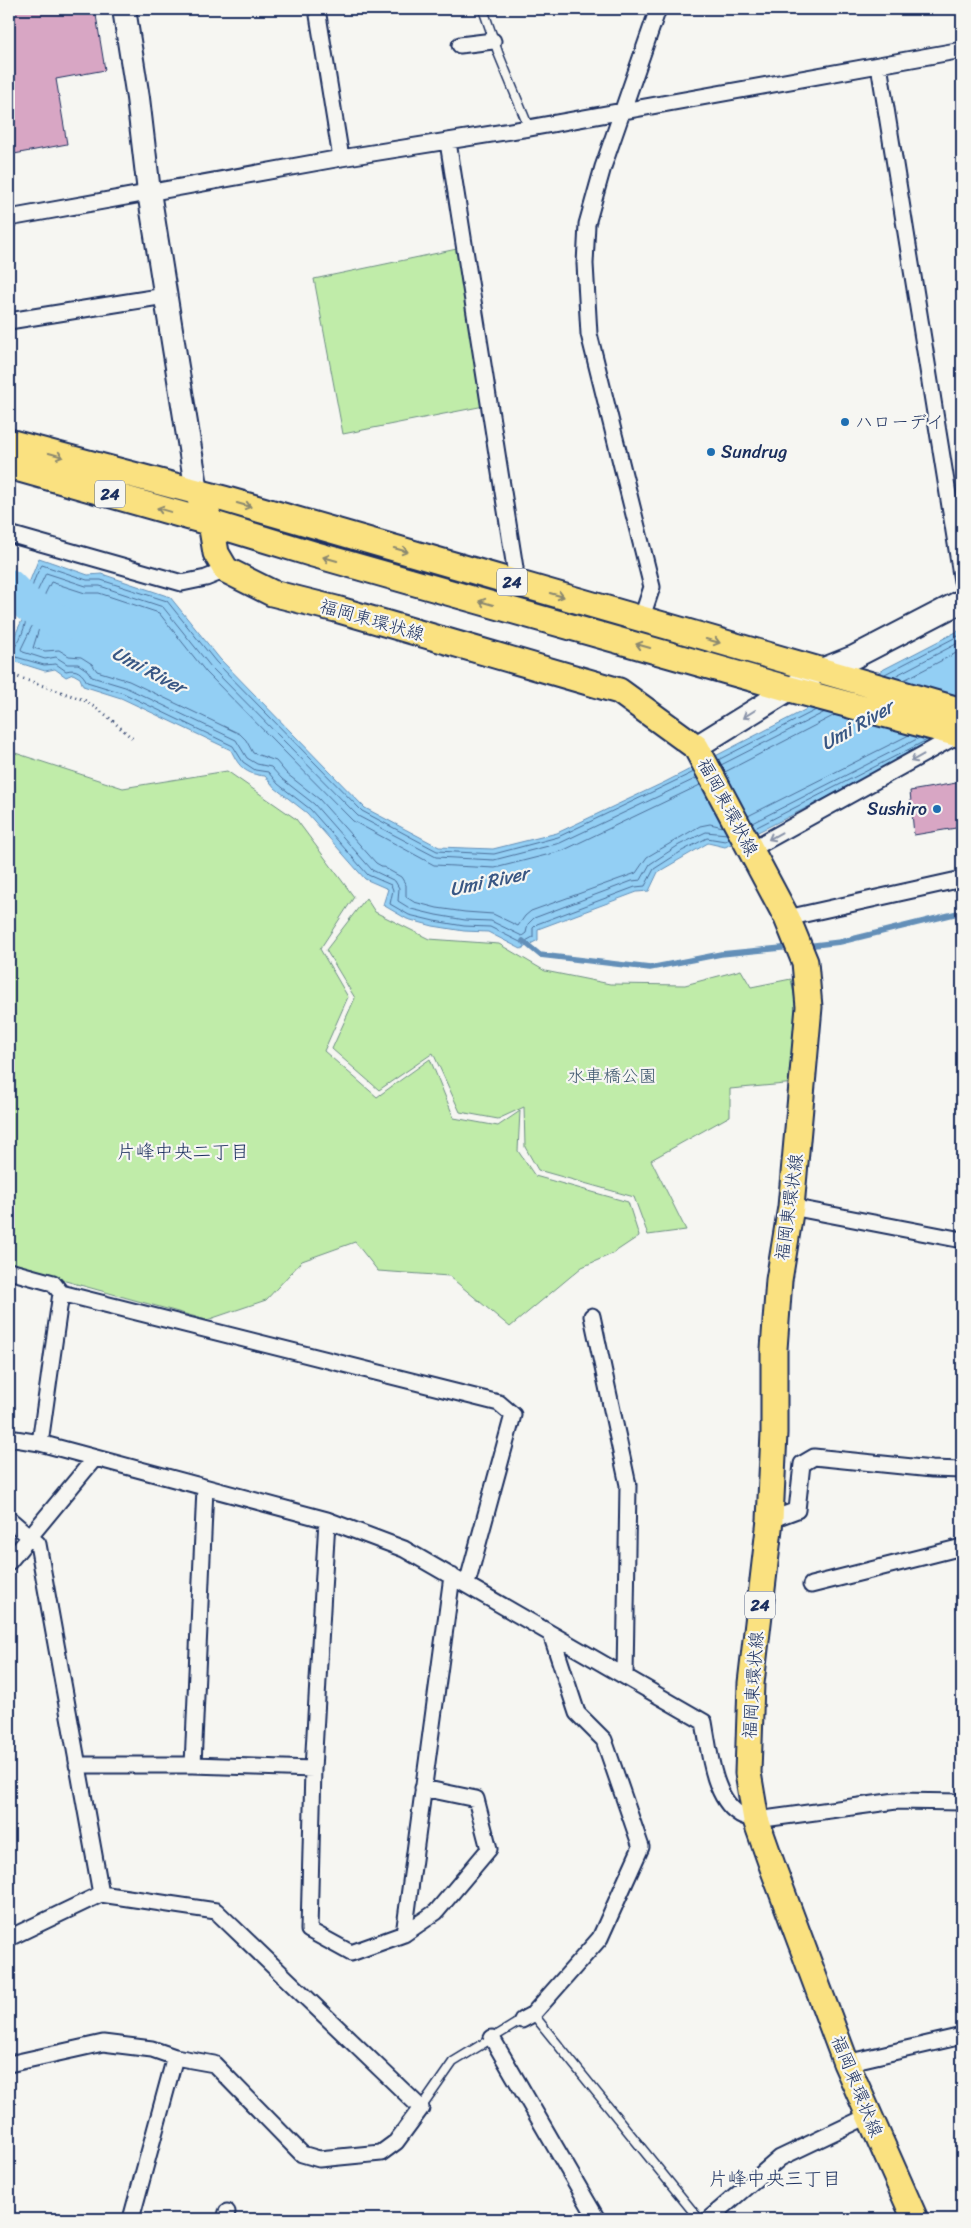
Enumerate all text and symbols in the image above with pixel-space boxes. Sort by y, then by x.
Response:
place label: ハローデイ [855,406,944,438]
marker: ハローデイ [839,416,851,428]
place label: Sundrug [721,436,787,468]
marker: Sundrug [705,446,717,458]
one-way arrow [47,451,63,460]
road number: 24 [95,480,125,508]
one-way arrow [236,501,252,511]
one-way arrow [157,504,173,514]
one-way arrow [392,546,408,556]
one-way arrow [322,554,338,563]
road number: 24 [497,568,527,596]
street label: 福岡東環状線 [316,590,428,650]
one-way arrow [548,591,564,601]
one-way arrow [478,597,494,607]
one-way arrow [704,636,720,646]
water label: Umi River [106,637,195,705]
one-way arrow [635,641,651,651]
water label: Umi River [814,689,903,759]
one-way arrow [742,710,756,720]
street label: 福岡東環状線 [689,752,767,862]
one-way arrow [910,754,925,763]
place label: Sushiro [867,793,927,825]
marker: Sushiro [931,803,943,815]
one-way arrow [768,832,782,842]
water label: Umi River [446,856,535,905]
park label: 水車橋公園 [567,1060,657,1092]
district label: 片峰中央二丁目 [116,1135,250,1168]
street label: 福岡東環状線 [766,1151,812,1263]
road number: 24 [745,1592,775,1618]
street label: 福岡東環状線 [733,1630,773,1740]
street label: 福岡東環状線 [822,2030,892,2142]
district label: 片峰中央三丁目 [708,2162,842,2195]

